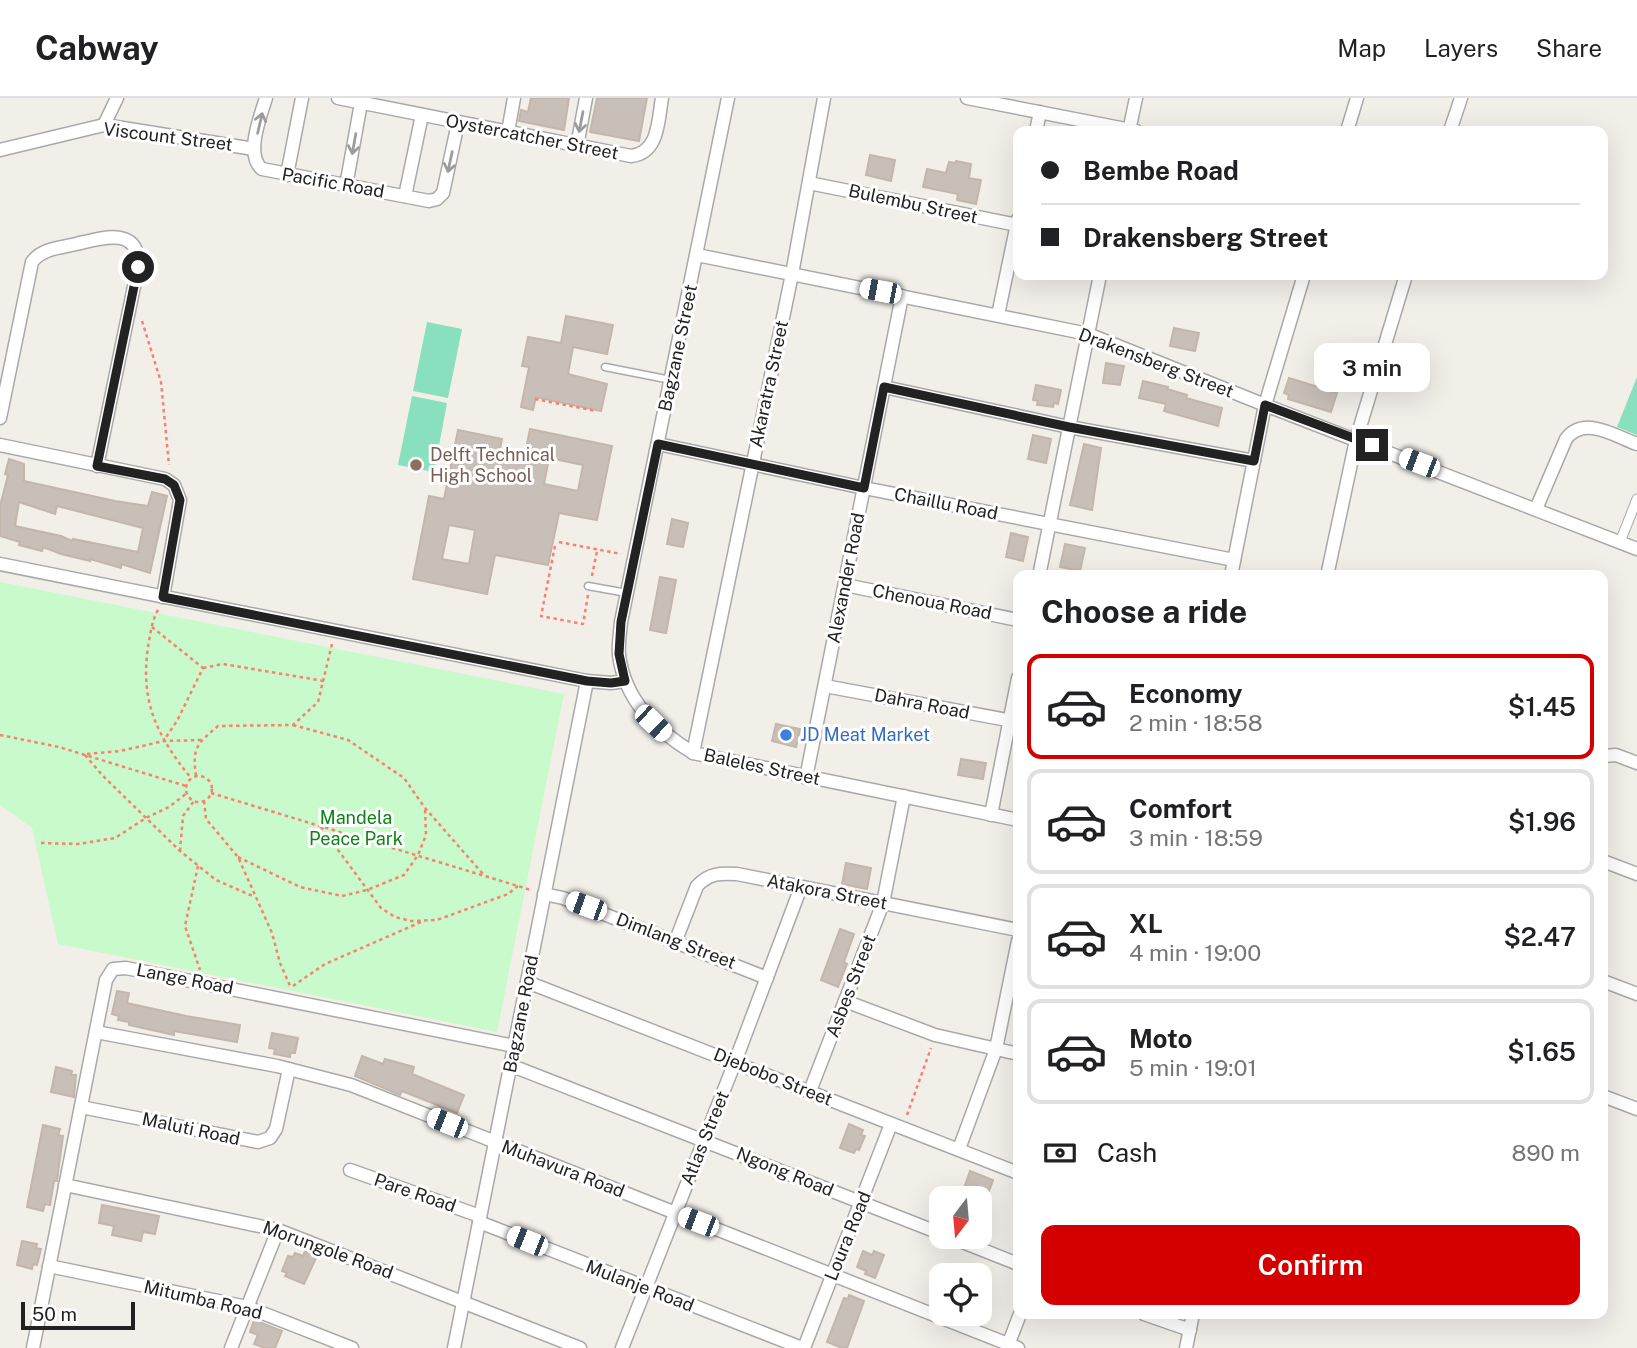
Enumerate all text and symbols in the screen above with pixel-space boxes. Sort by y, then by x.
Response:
text: Cabway [35,29,159,67]
text: Map [1337,34,1386,62]
text: Layers [1424,34,1498,62]
text: Share [1536,34,1602,62]
street label: Oystercatcher Street [444,109,620,164]
one-way arrow [574,110,588,133]
one-way arrow [253,112,267,135]
street label: Viscount Street [102,118,234,155]
one-way arrow [347,132,360,155]
one-way arrow [442,150,456,173]
text: Bembe Road [1083,155,1239,186]
street label: Pacific Road [280,163,386,202]
street label: Bulembu Street [847,180,980,227]
text: Drakensberg Street [1083,222,1328,253]
route start [122,251,154,283]
car [858,277,903,305]
street label: Bagzane Street [654,282,701,413]
street label: Akaratra Street [745,318,792,449]
street label: Drakensberg Street [1076,323,1237,402]
callout: 3 min [1314,344,1430,392]
text: 3 min [1342,354,1402,381]
route end [1356,429,1388,461]
place label: Delft Technical High School [430,444,555,486]
car [1396,446,1443,480]
marker: Delft Technical High School [408,457,424,473]
street label: Chaillu Road [893,483,1000,524]
street label: Alexander Road [823,511,868,645]
street label: Chenoua Road [871,580,993,623]
text: Choose a ride [1041,593,1247,630]
icon: car [1045,675,1108,738]
text: Economy [1129,678,1242,709]
street label: Dahra Road [873,684,971,723]
text: $1.45 [1508,691,1576,722]
car [631,701,676,745]
text: 2 min · 18:58 [1129,709,1263,736]
place label: JD Meat Market [800,724,930,745]
marker: JD Meat Market [778,727,794,743]
street label: Baleles Street [702,744,822,789]
icon: car [1045,790,1108,853]
text: Comfort [1129,793,1232,824]
text: $1.96 [1508,806,1576,837]
park label: Mandela Peace Park [309,807,403,849]
text: 3 min · 18:59 [1129,824,1263,851]
street label: Atakora Street [765,870,889,913]
car [563,889,610,923]
icon: car [1045,905,1108,968]
street label: Dimlang Street [613,908,739,973]
text: XL [1129,908,1163,939]
text: $2.47 [1503,921,1576,952]
street label: Asbes Street [821,931,880,1040]
text: 4 min · 19:00 [1129,939,1261,966]
street label: Bagzane Road [499,953,542,1075]
street label: Lange Road [135,959,235,998]
icon: car [1045,1020,1108,1083]
text: Moto [1129,1023,1192,1054]
text: $1.65 [1507,1036,1576,1067]
street label: Djebobo Street [711,1043,836,1110]
text: 5 min · 19:01 [1129,1054,1257,1081]
street label: Atlas Street [676,1088,733,1188]
car [424,1105,471,1141]
street label: Maluti Road [140,1108,242,1149]
icon: cash [1041,1134,1079,1172]
street label: Muhavura Road [499,1135,628,1202]
text: Cash [1097,1137,1157,1168]
text: 890 m [1511,1139,1580,1166]
street label: Ngong Road [733,1142,837,1201]
street label: Pare Road [371,1169,459,1216]
north arrow [929,1186,992,1250]
map controls [929,1186,992,1326]
street label: Loura Road [820,1188,875,1284]
car [675,1205,722,1239]
street label: Morungole Road [260,1216,396,1283]
car [504,1223,551,1259]
button: Confirm [1041,1225,1580,1305]
street label: Mulanje Road [583,1255,697,1316]
button: locate [929,1263,992,1326]
street label: Mitumba Road [142,1276,264,1323]
scale bar [21,1299,135,1331]
text: 50 m [32,1303,77,1325]

